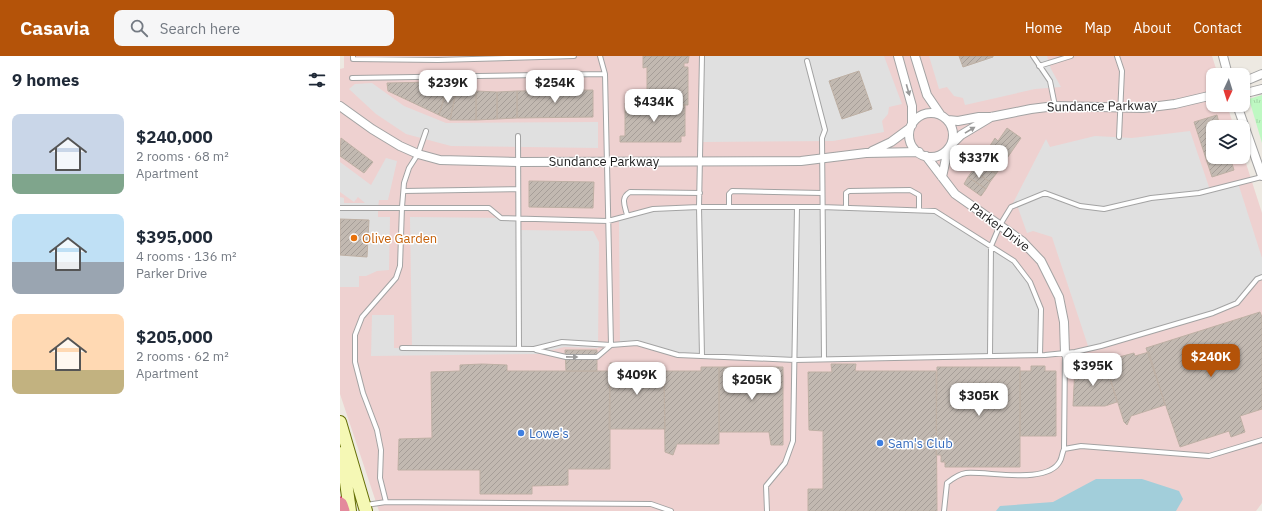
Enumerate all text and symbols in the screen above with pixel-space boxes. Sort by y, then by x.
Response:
search box [114,10,394,46]
text: Casavia [20,16,90,40]
icon: search [128,17,150,39]
text: Search here [160,19,240,38]
text: Home [1025,19,1062,37]
text: Map [1084,19,1111,37]
text: About [1133,19,1171,37]
text: Contact [1193,19,1242,37]
north arrow [1206,68,1250,112]
map controls [1206,68,1250,164]
text: 9 homes [12,69,79,91]
icon: filters [306,69,328,91]
pin: $239K [420,70,476,104]
pin: $254K [527,70,583,104]
text: $239K [428,74,468,91]
text: $254K [535,74,575,91]
one-way arrow [905,84,911,96]
pin: $434K [626,89,682,123]
text: $434K [634,93,674,110]
street label: Sundance Parkway [1047,97,1158,115]
button: layers [1206,120,1250,164]
text: $240,000 [136,126,213,148]
one-way arrow [964,126,976,133]
icon: home [44,130,92,178]
pin: $337K [951,145,1007,179]
text: 2 rooms · 68 m² [136,148,229,165]
text: $337K [959,149,999,166]
street label: Sundance Parkway [549,153,660,170]
text: Apartment [136,165,199,182]
street label: Parker Drive [966,199,1034,255]
text: $395,000 [136,226,213,248]
icon: home [44,230,92,278]
place label: Olive Garden [362,230,437,247]
marker: Olive Garden [349,233,359,243]
text: 4 rooms · 136 m² [136,248,237,265]
text: Parker Drive [136,265,207,282]
text: $205,000 [136,326,213,348]
icon: home [44,330,92,378]
pin: $240K [1183,344,1239,378]
text: 2 rooms · 62 m² [136,348,229,365]
text: $240K [1191,348,1231,365]
pin: $395K [1065,353,1121,387]
one-way arrow [566,354,579,360]
text: $395K [1073,357,1113,374]
pin: $409K [609,362,665,396]
text: Apartment [136,365,199,382]
text: $409K [617,366,657,383]
pin: $205K [724,367,780,401]
text: $205K [732,371,772,388]
pin: $305K [951,383,1007,417]
text: $305K [959,387,999,404]
place label: Lowe's [529,425,569,442]
marker: Lowe's [516,428,526,438]
place label: Sam's Club [888,435,953,452]
marker: Sam's Club [875,438,885,448]

